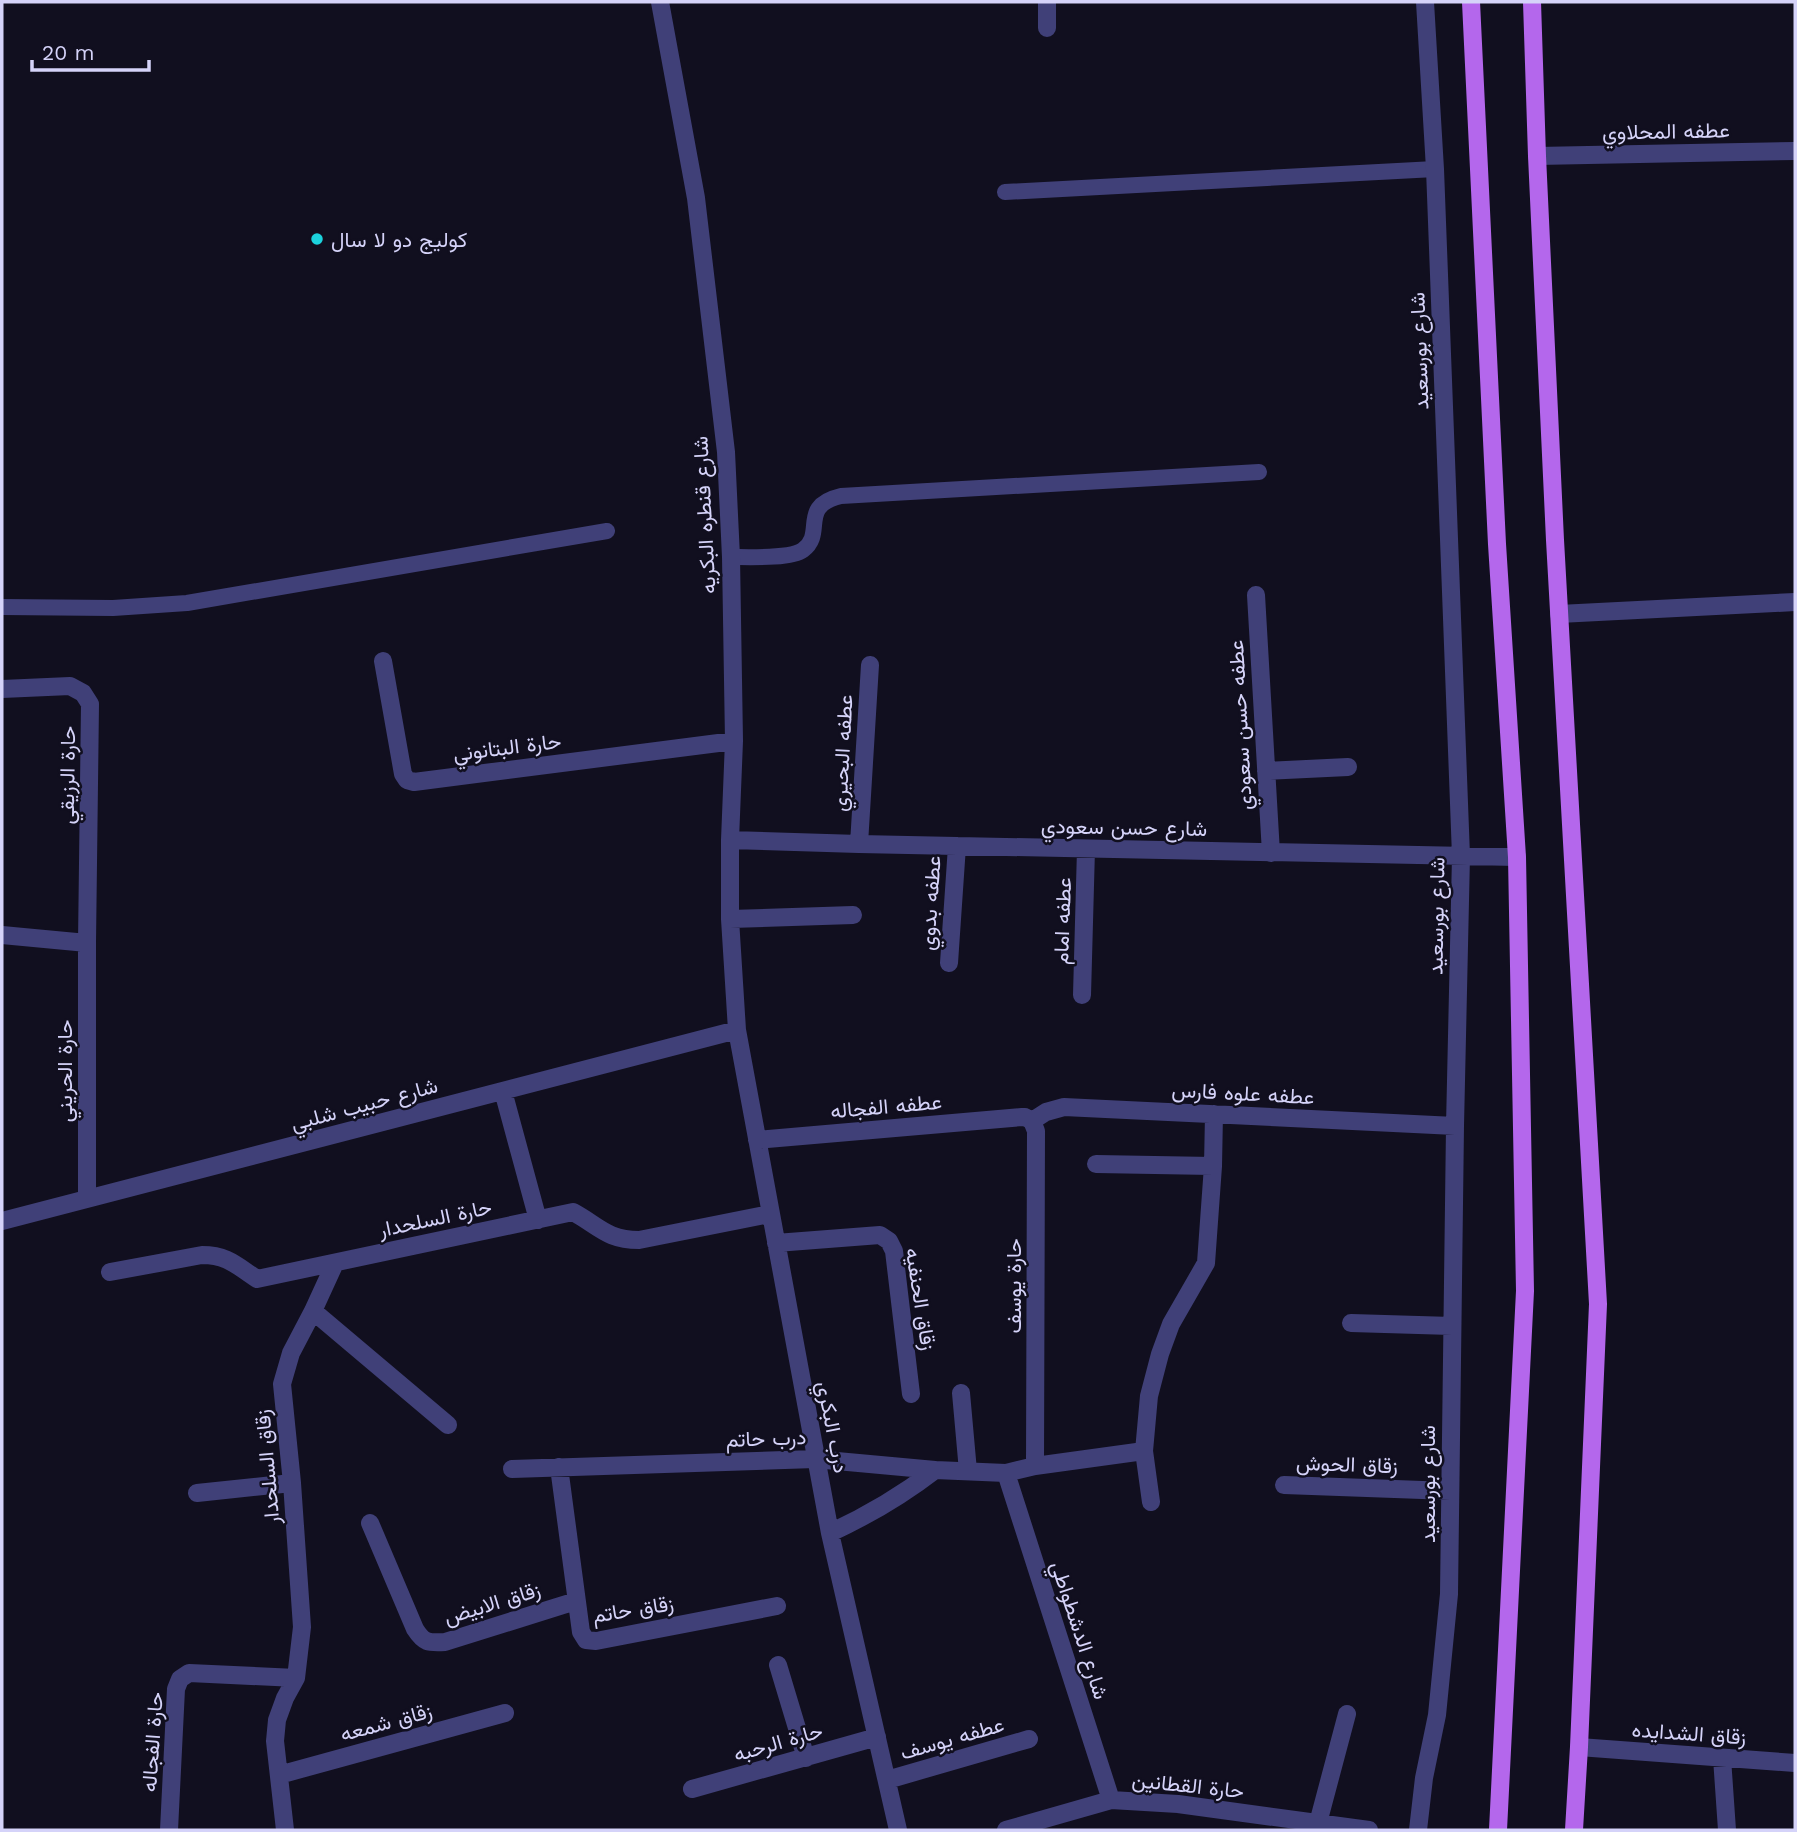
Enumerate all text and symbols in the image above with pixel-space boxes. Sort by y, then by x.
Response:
scale bar [32,28,149,72]
text: 20 m [42,40,94,65]
street label: عطفه المحلاوي [1602,117,1730,150]
place label: كوليج دو لا سال [331,227,467,254]
marker: كوليج دو لا سال [309,231,325,247]
street label: شارع بورسعيد [1404,292,1436,410]
street label: شارع قنطره البكريه [687,435,723,595]
street label: عطفه حسن سعودي [1223,639,1262,811]
street label: عطفه البحيري [826,694,863,813]
street label: حارة الرزيقي [54,726,85,825]
street label: حارة البتانوني [452,728,563,771]
street label: شارع حسن سعودي [1041,813,1207,846]
street label: عطفه بدوي [914,855,951,952]
street label: شارع بورسعيد [1422,857,1452,975]
street label: عطفه امام [1048,877,1078,965]
street label: حارة الحريني [52,1020,82,1122]
street label: شارع حبيب شلبي [288,1072,442,1140]
street label: عطفه علوه فارس [1171,1077,1315,1110]
street label: عطفه الفجاله [829,1089,943,1123]
street label: حارة السلحدار [375,1194,494,1243]
street label: حارة يوسف [1001,1238,1027,1334]
street label: زقاق الحنفيه [900,1246,941,1352]
street label: درب البكري [807,1379,854,1476]
street label: زقاق السلحدار [250,1408,286,1527]
street label: درب حاتم [725,1424,807,1454]
street label: شارع بورسعيد [1415,1425,1442,1543]
street label: زقاق الحوش [1296,1450,1398,1479]
street label: شارع الدشطواطي [1041,1558,1114,1704]
street label: زقاق الابيض [441,1576,544,1631]
street label: زقاق حاتم [591,1590,676,1630]
street label: حارة الفجاله [136,1691,169,1793]
street label: زقاق شمعه [337,1698,435,1747]
street label: عطفه يوسف [897,1711,1007,1766]
street label: حارة الرحبه [730,1717,826,1768]
street label: زقاق الشدايده [1631,1717,1747,1750]
street label: حارة القطانين [1131,1767,1245,1804]

